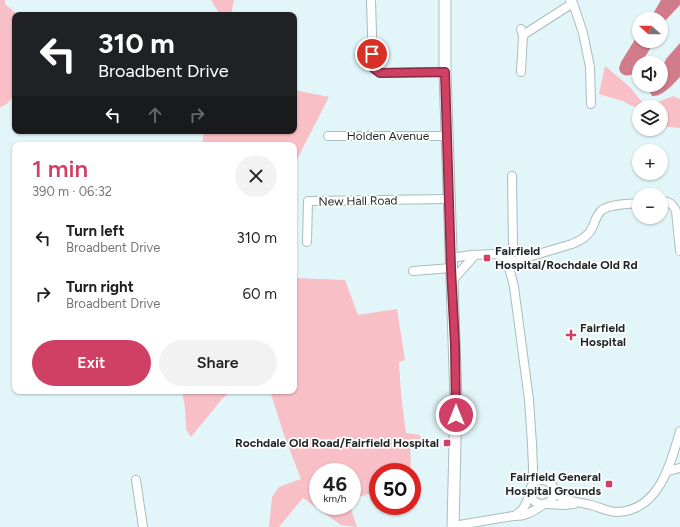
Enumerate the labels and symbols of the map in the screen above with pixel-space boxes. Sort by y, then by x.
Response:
north arrow [632,12,668,48]
pin [355,37,389,71]
street label: Holden Avenue [347,129,430,143]
street label: New Hall Road [318,193,398,209]
place label: Fairfield Hospital/Rochdale Old Rd [495,244,638,272]
marker: Fairfield Hospital/Rochdale Old Rd [482,253,492,263]
place label: Fairfield Hospital [580,321,626,349]
marker: Fairfield Hospital [565,329,577,341]
position arrow [435,394,477,436]
place label: Rochdale Old Road/Fairfield Hospital [235,436,439,450]
marker: Rochdale Old Road/Fairfield Hospital [442,438,452,448]
speed limit sign: 50 [369,463,421,515]
place label: Fairfield General Hospital Grounds [505,470,601,498]
marker: Fairfield General Hospital Grounds [604,479,614,489]

